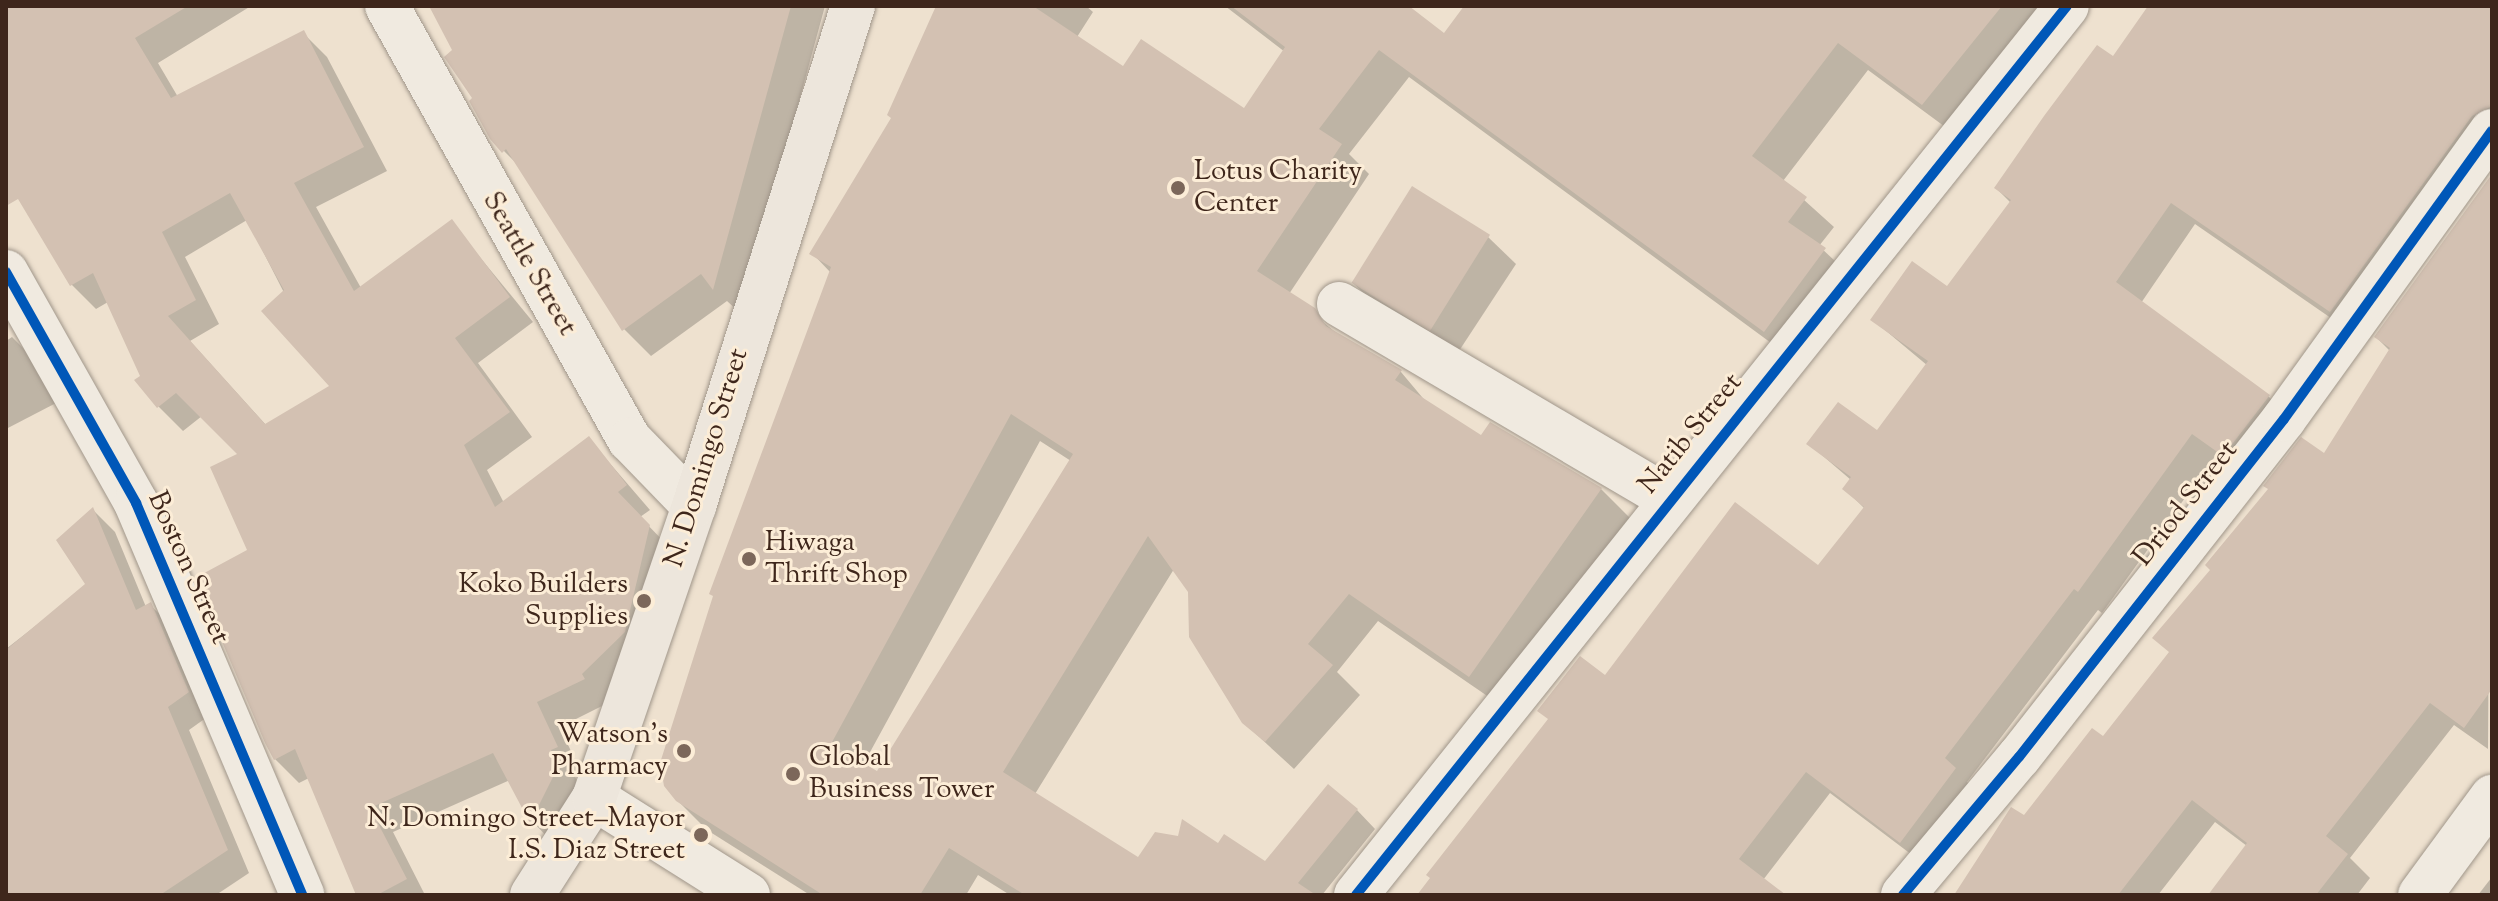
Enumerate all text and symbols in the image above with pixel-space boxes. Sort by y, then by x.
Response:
place label: Lotus Charity Center [1194,155,1362,221]
marker: Lotus Charity Center [1169,179,1187,197]
street label: Seattle Street [474,186,584,342]
street label: N. Domingo Street [658,345,756,571]
street label: Natib Street [1632,367,1750,501]
street label: Driod Street [2127,435,2245,573]
street label: Boston Street [139,486,237,650]
place label: Hiwaga Thrift Shop [765,526,908,592]
marker: Hiwaga Thrift Shop [740,550,758,568]
place label: Koko Builders Supplies [458,568,628,634]
marker: Koko Builders Supplies [635,592,653,610]
place label: Watson's Pharmacy [551,718,668,784]
place label: Global Business Tower [809,741,994,807]
marker: Watson's Pharmacy [675,742,693,760]
marker: Global Business Tower [784,765,802,783]
place label: N. Domingo Street–Mayor I.S. Diaz Street [367,802,685,868]
marker: N. Domingo Street–Mayor I.S. Diaz Street [692,826,710,844]

